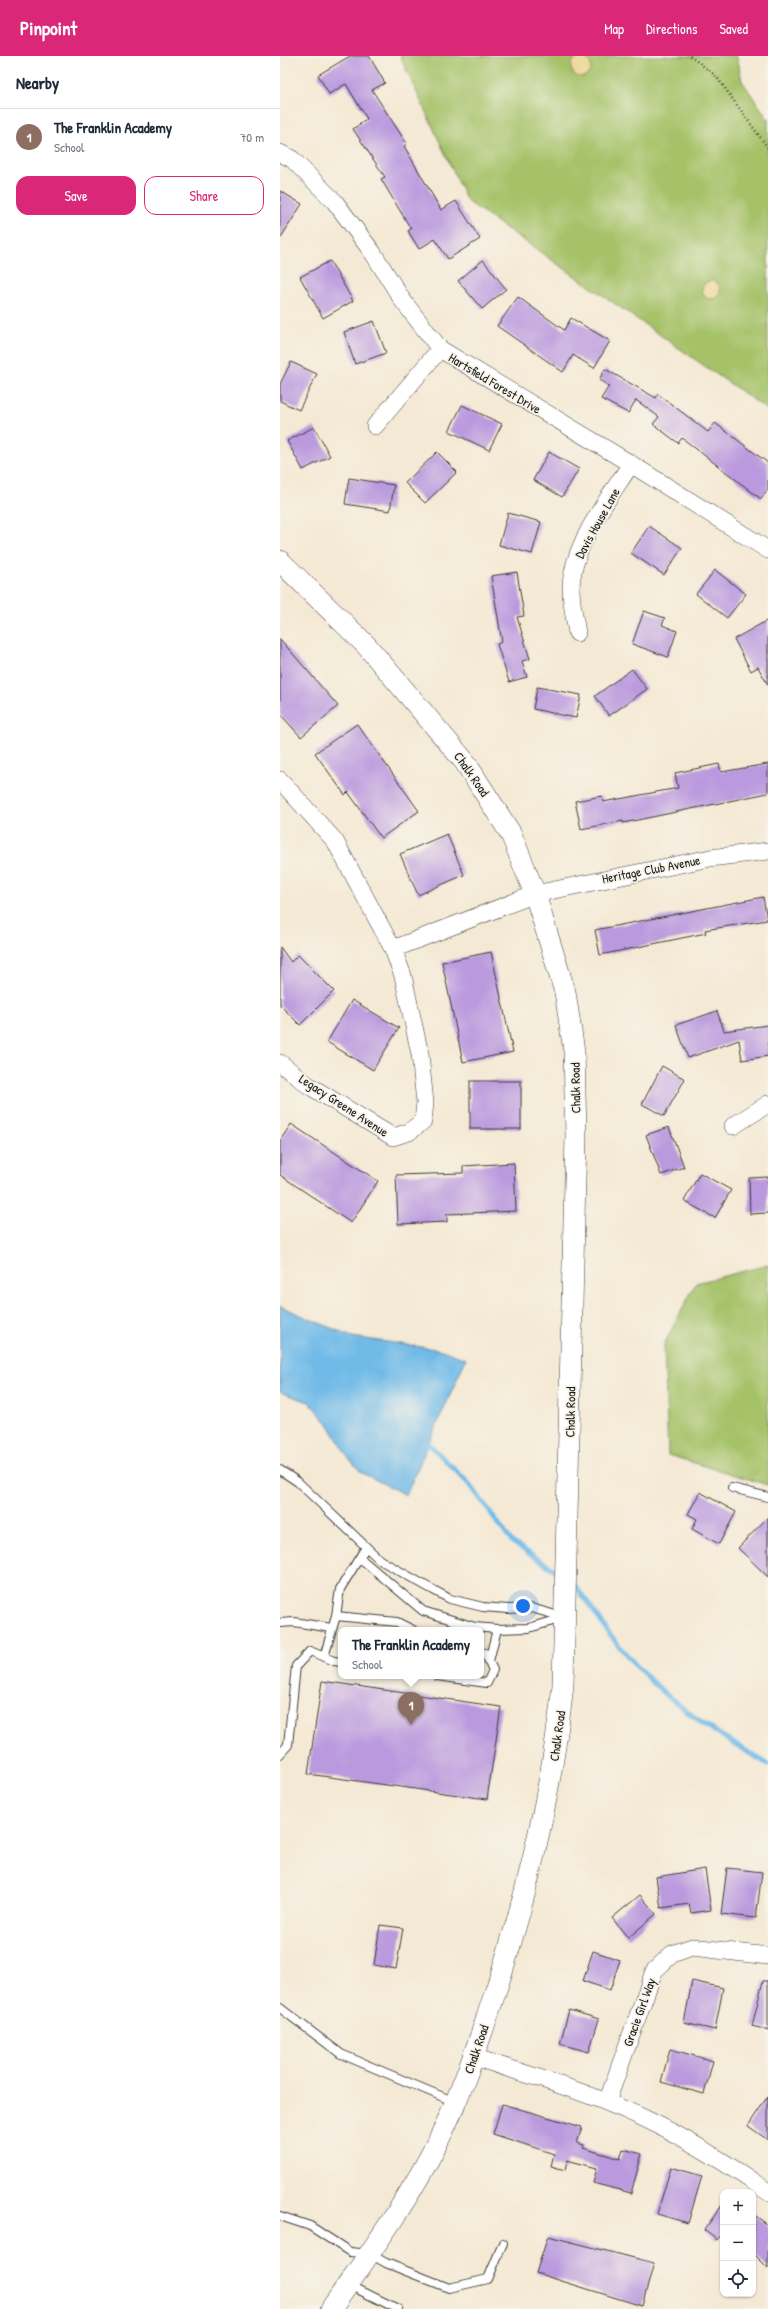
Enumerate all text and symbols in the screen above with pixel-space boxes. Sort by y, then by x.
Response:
text: Pinpoint [20,15,77,41]
text: Map [604,19,624,38]
text: Directions [646,19,697,38]
text: Saved [719,19,748,38]
text: Nearby [16,71,59,94]
text: The Franklin Academy [54,117,172,138]
text: 1 [27,128,31,146]
text: 70 m [240,128,264,146]
text: School [54,138,84,156]
button: Save [16,176,136,215]
button: Share [144,176,264,215]
street label: Hartsfield Forest Drive [445,348,545,418]
street label: Davis House Lane [570,484,624,562]
street label: Chalk Road [450,748,494,800]
street label: Heritage Club Avenue [600,851,702,887]
street label: Chalk Road [566,1062,584,1114]
street label: Legacy Greene Avenue [296,1069,392,1141]
street label: Chalk Road [561,1386,579,1438]
your location [513,1596,533,1616]
popup [338,1627,484,1679]
text: The Franklin Academy [352,1634,470,1655]
text: School [352,1655,382,1673]
pin: 1 [398,1692,424,1725]
street label: Chalk Road [545,1710,569,1762]
street label: Gracie Girl Way [618,1975,660,2049]
street label: Chalk Road [459,2022,493,2076]
map controls [720,2189,756,2297]
button: + [720,2189,756,2225]
button: − [720,2225,756,2261]
button: locate [720,2261,756,2297]

